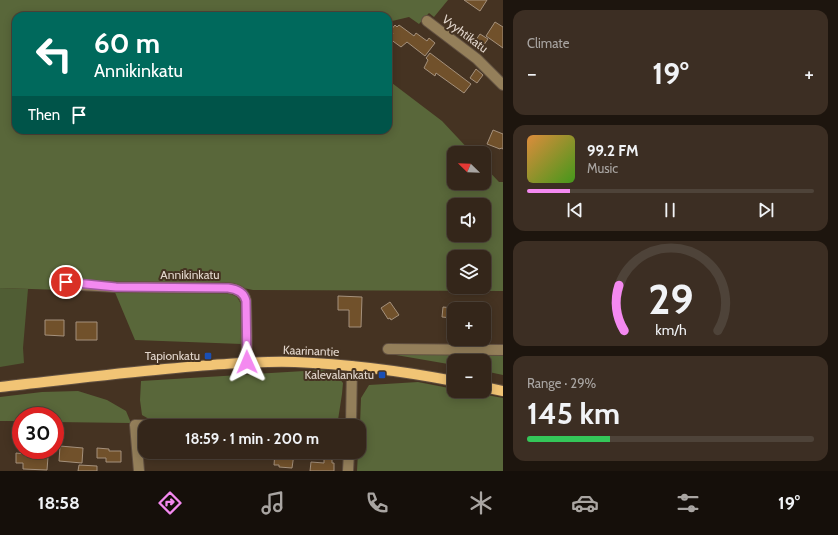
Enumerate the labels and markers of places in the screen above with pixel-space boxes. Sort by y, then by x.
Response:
pin [49,265,83,299]
place label: Tapionkatu [145,348,200,363]
marker: Tapionkatu [203,351,213,361]
place label: Kalevalankatu [304,367,374,382]
marker: Kalevalankatu [377,370,387,380]

